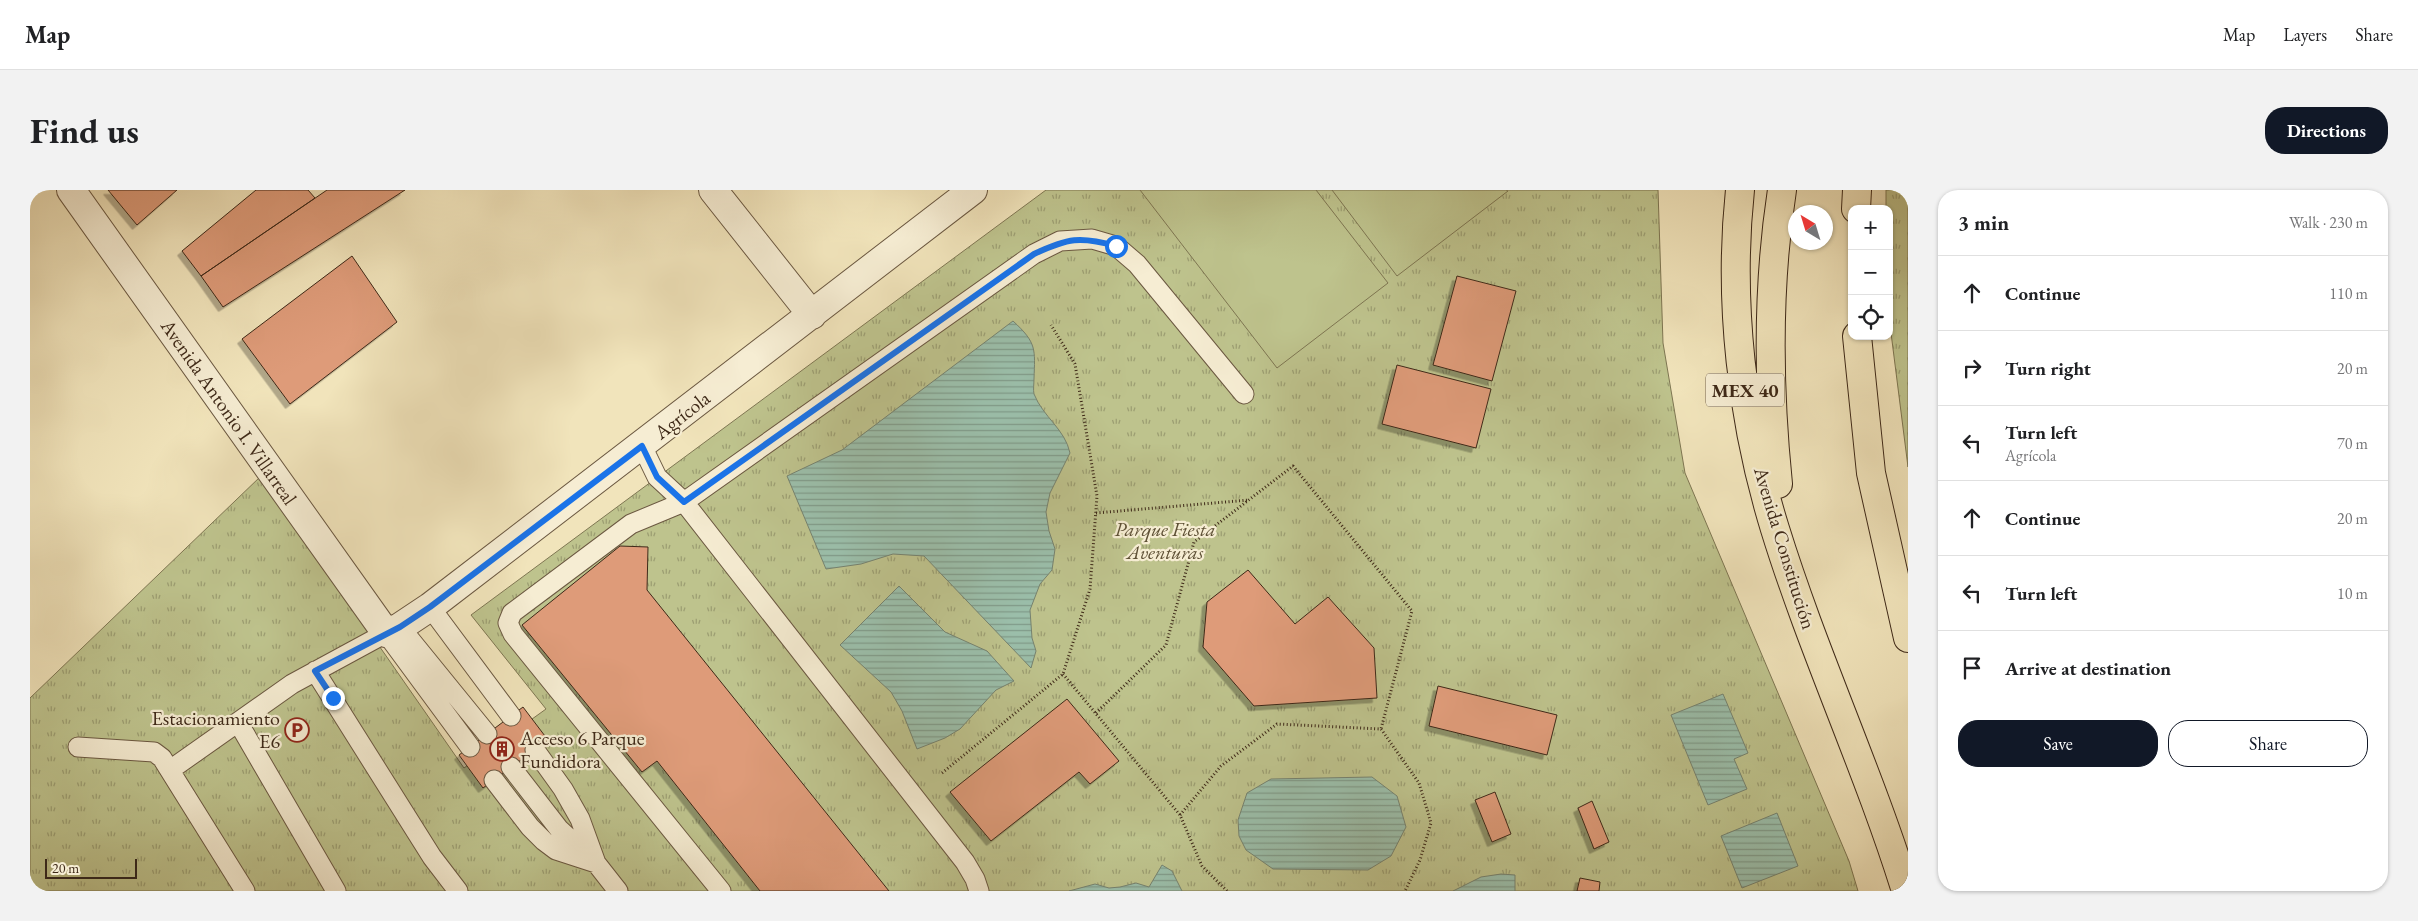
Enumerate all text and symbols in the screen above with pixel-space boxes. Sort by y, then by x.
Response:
text: Map [25,19,70,50]
text: Map [2223,23,2255,46]
text: Layers [2283,23,2327,46]
text: Share [2355,23,2393,46]
button: Directions [2265,107,2388,154]
text: Find us [30,108,139,153]
north arrow [1788,205,1833,250]
map controls [1848,205,1893,340]
button: + [1848,205,1893,250]
text: 3 min [1958,209,2009,236]
text: Walk · 230 m [2289,212,2368,233]
route start [1105,235,1128,258]
button: − [1848,250,1893,295]
icon: ahead [1958,279,1986,307]
text: Continue [2005,281,2080,306]
text: 110 m [2329,283,2368,304]
button: locate [1848,295,1893,340]
street label: Avenida Antonio I. Villarreal [154,313,303,510]
icon: right [1958,354,1986,382]
text: Turn right [2005,356,2091,381]
text: 20 m [2337,358,2368,379]
road number: MEX 40 [1706,374,1784,406]
street label: Agrícola [648,385,715,446]
text: Turn left [2005,420,2077,445]
icon: left [1958,429,1986,457]
text: 70 m [2337,433,2368,454]
text: Agrícola [2005,445,2056,466]
street label: Avenida Constitución [1748,463,1822,633]
icon: ahead [1958,504,1986,532]
text: Continue [2005,506,2080,531]
text: 20 m [2337,508,2368,529]
park label: Parque Fiesta Aventuras [1114,516,1216,565]
icon: left [1958,579,1986,607]
text: Turn left [2005,581,2077,606]
text: 10 m [2337,583,2368,604]
icon: arrive [1958,654,1986,682]
text: Arrive at destination [2005,656,2171,681]
route end [322,687,345,710]
place label: Estacionamiento E6 [152,705,280,754]
parking icon: Estacionamiento E6 [284,717,310,743]
button: Save [1958,720,2158,767]
button: Share [2168,720,2368,767]
place label: Acceso 6 Parque Fundidora [519,725,645,774]
building icon: Acceso 6 Parque Fundidora [489,736,515,762]
scale bar [45,856,138,879]
text: 20 m [52,859,79,877]

